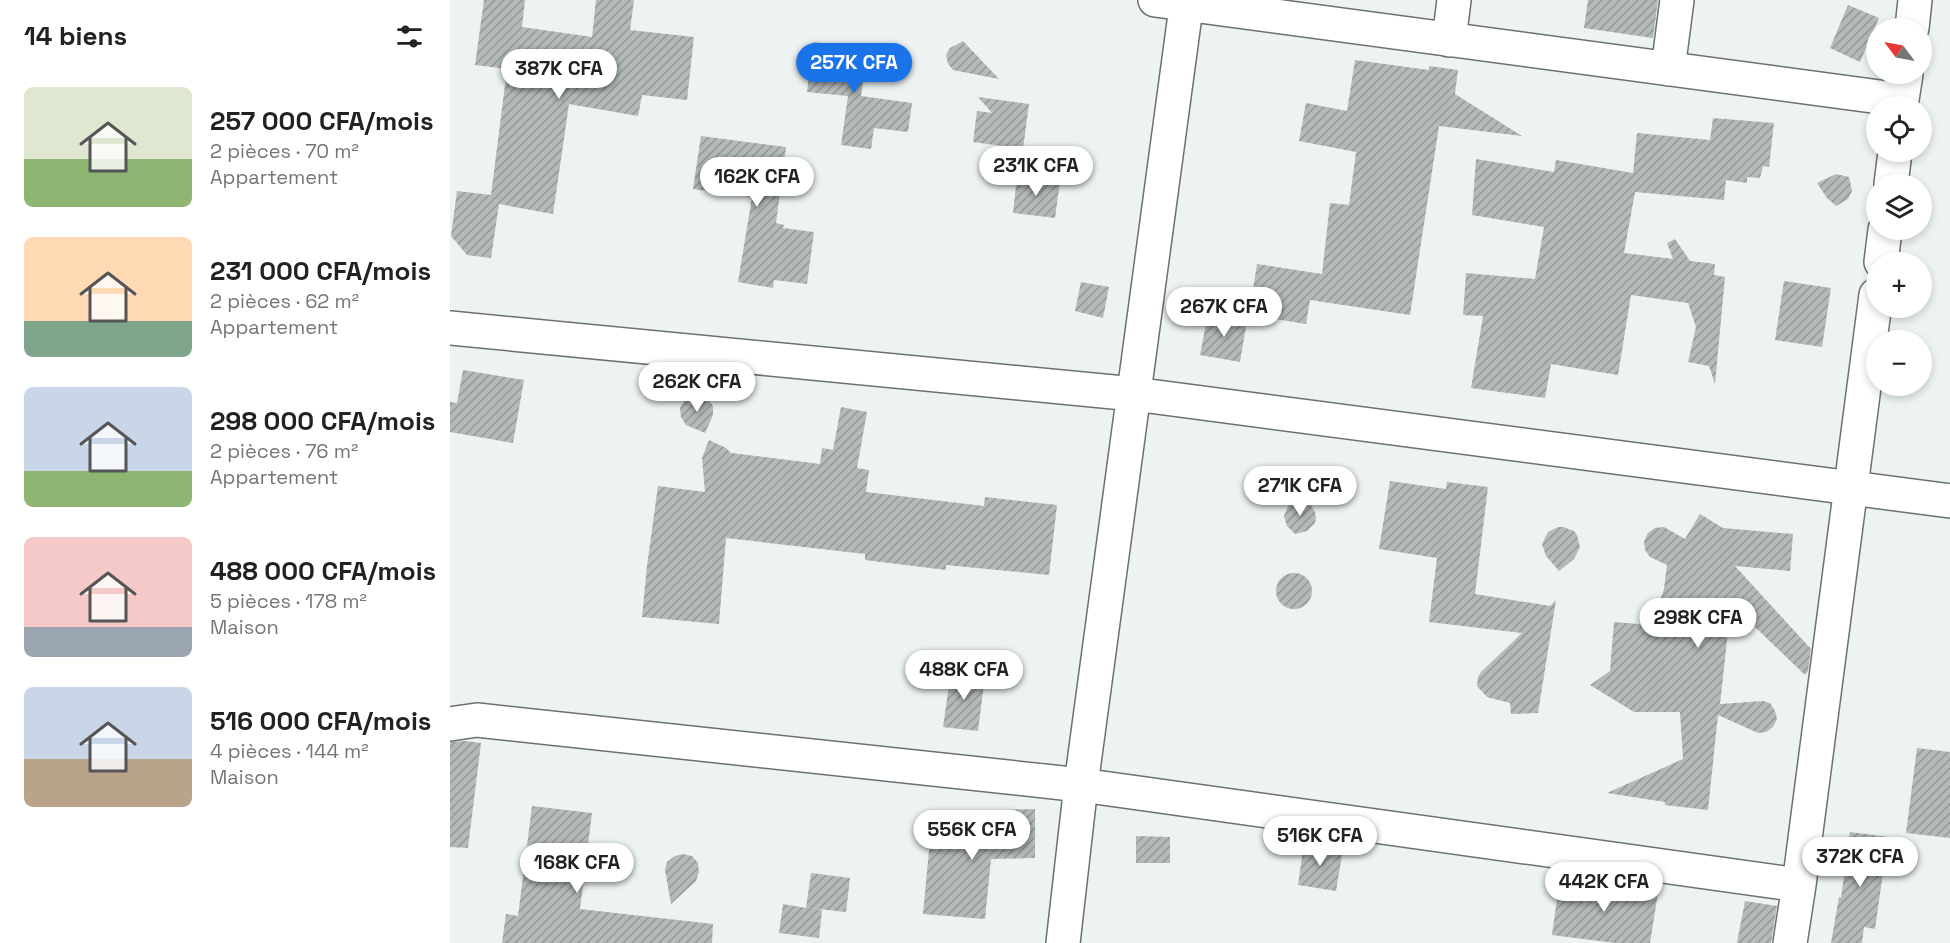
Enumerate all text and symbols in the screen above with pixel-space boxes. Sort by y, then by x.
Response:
north arrow [1866,18,1932,84]
map controls [1866,18,1932,396]
text: 14 biens [24,19,127,53]
icon: filters [393,20,426,53]
pin: 257K CFA [792,43,916,94]
pin: 387K CFA [497,49,621,100]
text: 257K CFA [810,49,898,75]
text: 387K CFA [515,55,603,81]
button: locate [1866,96,1932,162]
text: 257 000 CFA/mois [210,104,434,138]
icon: home [72,111,144,183]
text: 2 pièces · 70 m² [210,138,359,164]
pin: 231K CFA [974,146,1098,197]
text: 231K CFA [993,152,1079,178]
pin: 162K CFA [695,157,819,208]
text: 162K CFA [714,163,800,189]
text: Appartement [210,164,338,190]
button: layers [1866,174,1932,240]
button: + [1866,252,1932,318]
text: 231 000 CFA/mois [210,254,431,288]
icon: home [72,261,144,333]
pin: 267K CFA [1162,287,1286,338]
text: 2 pièces · 62 m² [210,288,359,314]
text: 267K CFA [1180,293,1268,319]
text: Appartement [210,314,338,340]
button: − [1866,330,1932,396]
pin: 262K CFA [635,362,759,413]
text: 262K CFA [653,368,742,394]
text: 298 000 CFA/mois [210,404,435,438]
icon: home [72,411,144,483]
text: 2 pièces · 76 m² [210,438,358,464]
text: Appartement [210,464,338,490]
pin: 271K CFA [1238,466,1362,517]
text: 271K CFA [1258,472,1342,498]
text: 488 000 CFA/mois [210,554,436,588]
icon: home [72,561,144,633]
text: 5 pièces · 178 m² [210,588,367,614]
pin: 298K CFA [1636,598,1760,649]
text: 298K CFA [1653,604,1743,630]
text: Maison [210,614,279,640]
pin: 488K CFA [902,650,1026,701]
text: 488K CFA [919,656,1009,682]
text: 516 000 CFA/mois [210,704,431,738]
icon: home [72,711,144,783]
text: 4 pièces · 144 m² [210,738,369,764]
text: Maison [210,764,279,790]
pin: 556K CFA [910,810,1034,861]
text: 556K CFA [927,816,1017,842]
pin: 516K CFA [1258,816,1382,867]
text: 516K CFA [1277,822,1363,848]
pin: 372K CFA [1798,837,1922,888]
pin: 168K CFA [515,843,639,894]
text: 372K CFA [1816,843,1904,869]
text: 168K CFA [534,849,620,875]
pin: 442K CFA [1542,862,1666,913]
text: 442K CFA [1559,868,1649,894]

